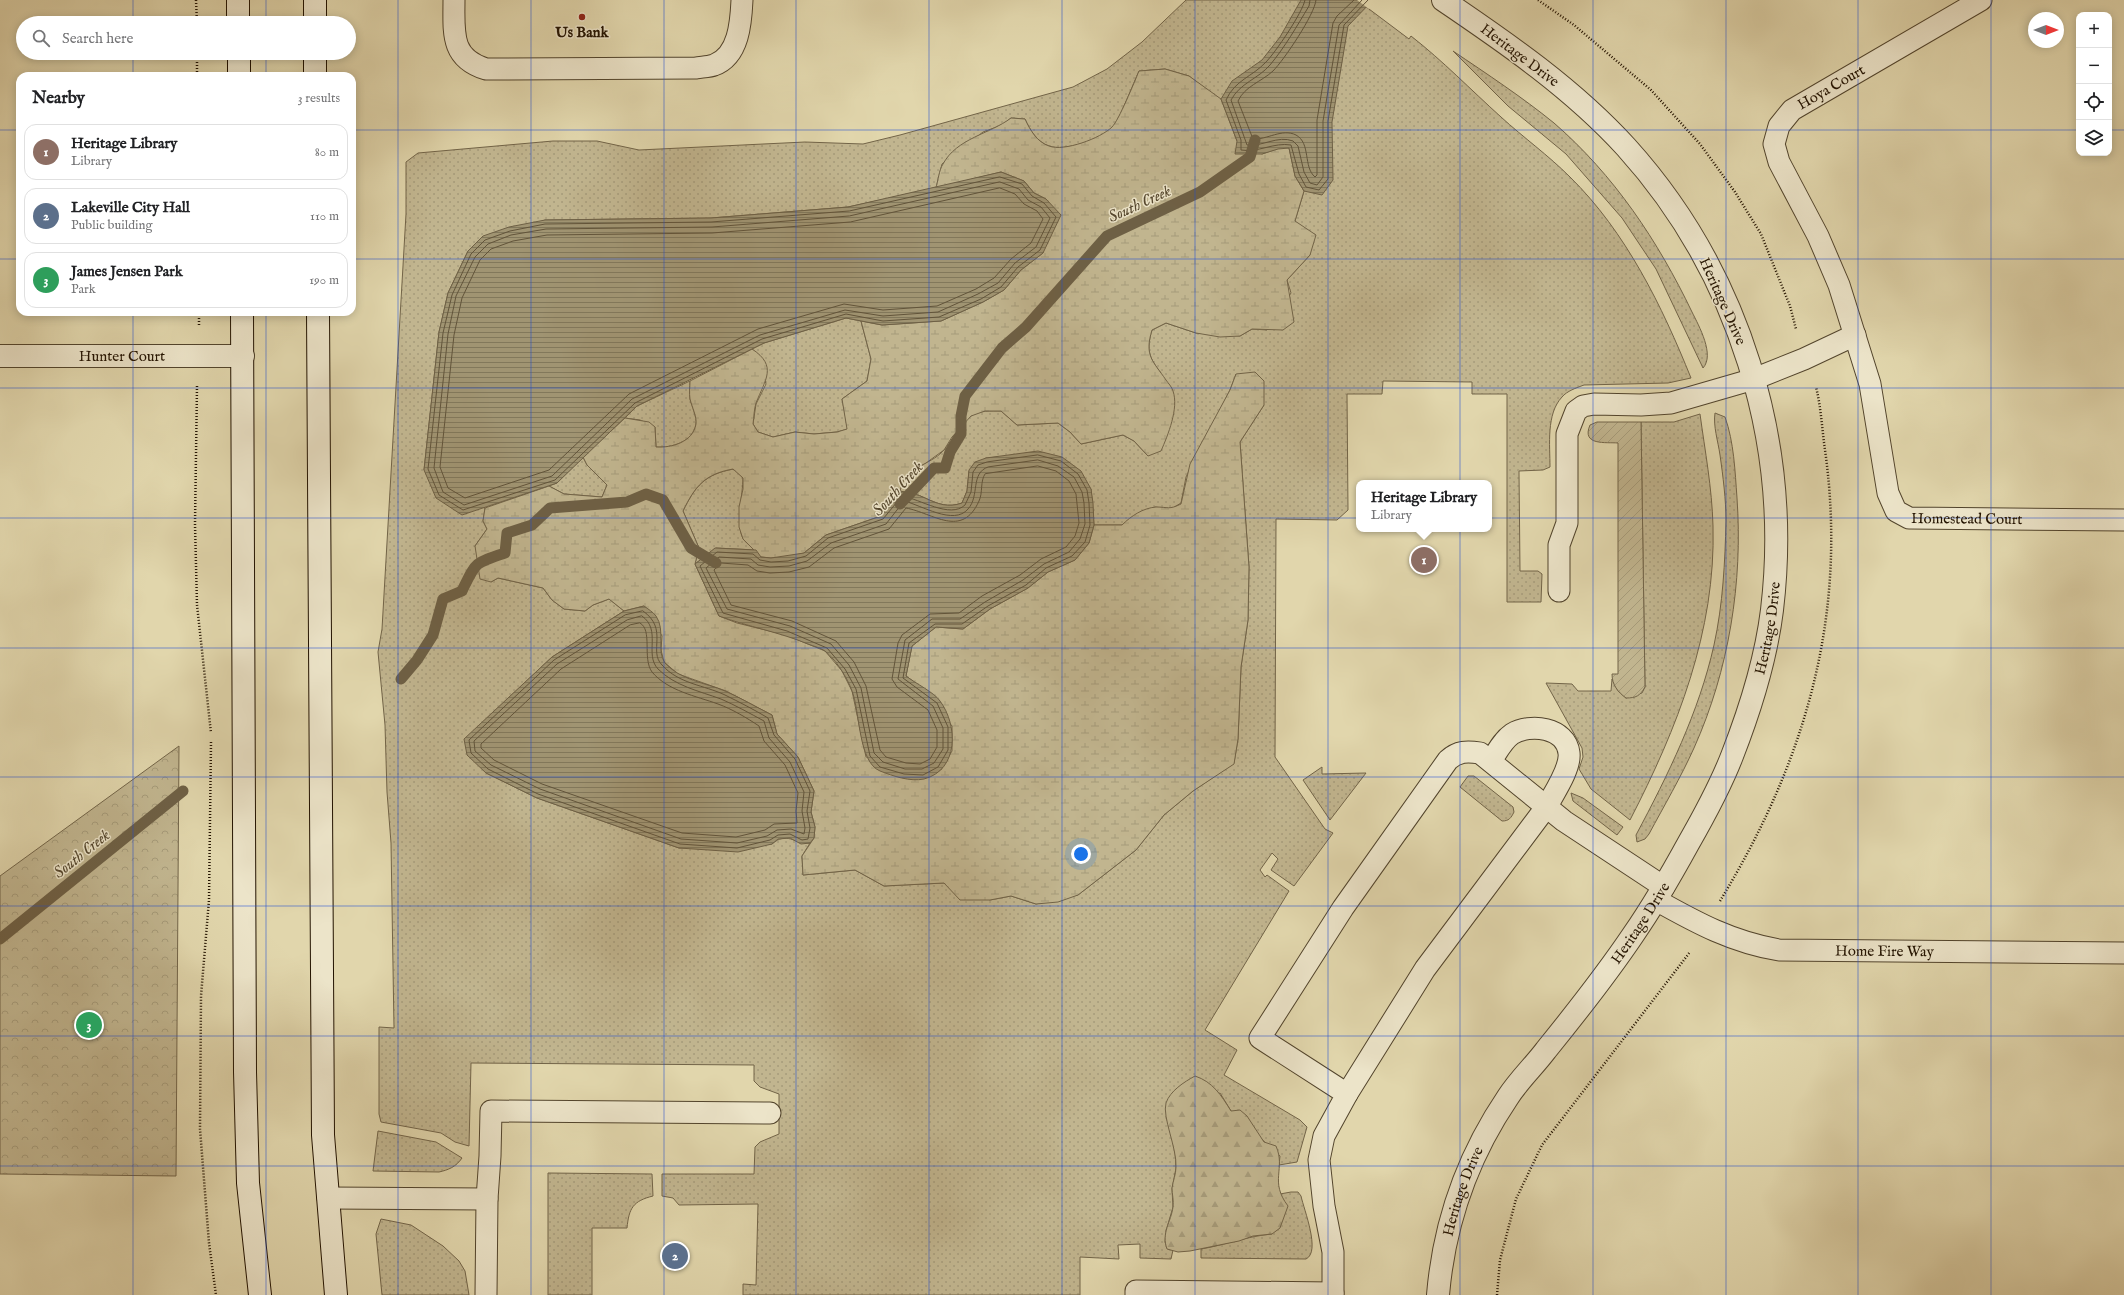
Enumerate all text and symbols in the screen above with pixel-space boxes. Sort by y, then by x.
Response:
marker: Us Bank [577,12,587,22]
north arrow [2028,12,2064,48]
map controls [2076,12,2112,156]
button: + [2076,12,2112,48]
search box [16,16,356,60]
street label: Heritage Drive [1476,20,1563,91]
place label: Us Bank [554,23,610,42]
icon: search [30,27,52,49]
text: Search here [62,29,133,48]
button: − [2076,48,2112,84]
street label: Hoya Court [1794,61,1868,114]
button: locate [2076,84,2112,120]
text: Nearby [32,88,85,109]
text: 3 results [298,90,340,107]
button: layers [2076,120,2112,156]
text: Heritage Library [71,134,177,153]
text: 1 [44,144,48,161]
text: 80 m [315,144,339,161]
text: Library [71,153,112,170]
water label: South Creek [1105,181,1175,228]
text: Lakeville City Hall [71,198,190,217]
text: 2 [43,208,49,225]
text: 110 m [310,208,339,225]
text: Public building [71,217,153,234]
street label: Heritage Drive [1695,254,1750,348]
text: James Jensen Park [71,262,183,281]
text: 3 [44,272,48,289]
text: 190 m [309,272,339,289]
text: Park [71,281,96,298]
street label: Hunter Court [79,347,165,366]
water label: South Creek [869,457,929,521]
popup [1356,480,1492,532]
text: Heritage Library [1371,488,1477,507]
text: Library [1371,507,1412,524]
street label: Homestead Court [1911,509,2023,529]
pin: 1 [1411,545,1437,575]
street label: Heritage Drive [1751,581,1785,677]
water label: South Creek [50,825,115,883]
your location [1071,844,1091,864]
street label: Heritage Drive [1607,879,1674,968]
street label: Home Fire Way [1835,941,1935,961]
pin: 3 [76,1010,102,1040]
street label: Heritage Drive [1439,1143,1488,1238]
pin: 2 [662,1241,688,1271]

